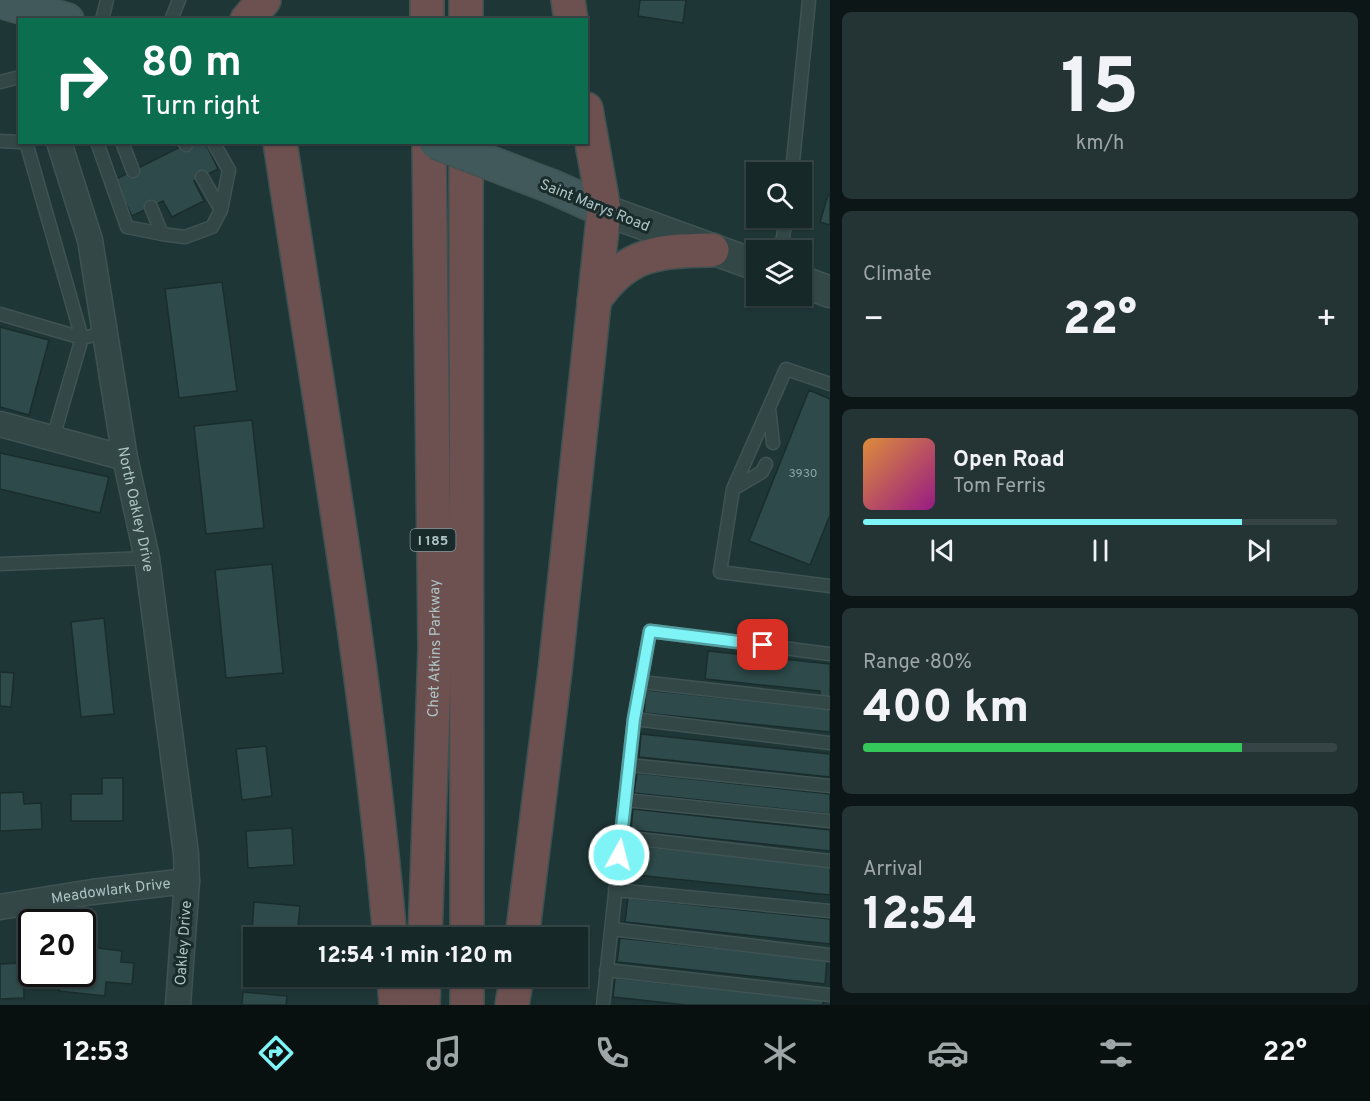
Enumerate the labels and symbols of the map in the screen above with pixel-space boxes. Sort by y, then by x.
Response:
street label: Saint Marys Road [537,176,652,237]
street label: North Oakley Drive [112,445,157,573]
house number: 3930 [789,466,817,482]
road number: I 185 [410,529,456,551]
street label: Chet Atkins Parkway [425,579,446,718]
pin [737,619,788,670]
position arrow [587,823,651,887]
street label: Meadowlark Drive [50,875,172,910]
street label: Oakley Drive [172,900,197,986]
speed limit sign: 20 [18,909,96,987]

